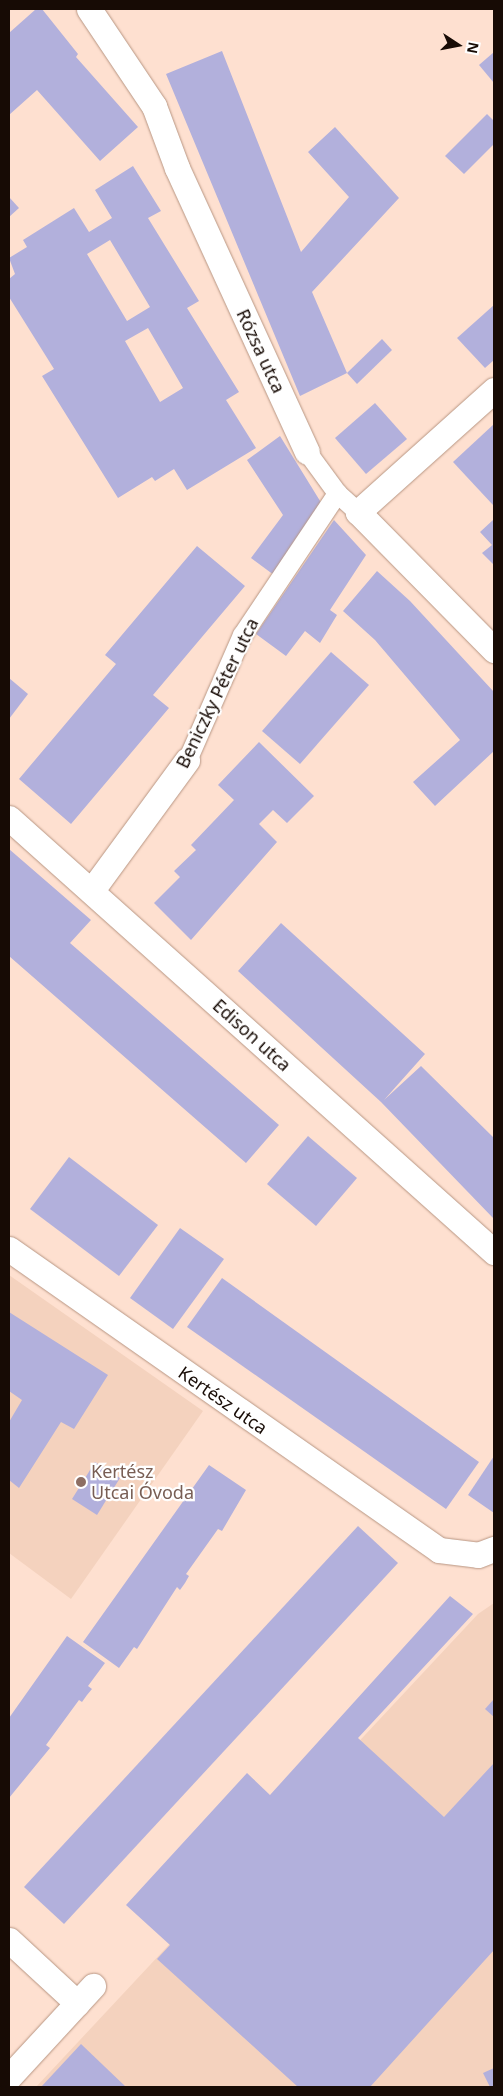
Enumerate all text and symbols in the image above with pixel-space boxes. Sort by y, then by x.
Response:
north arrow [433,20,483,70]
text: N [463,41,484,55]
street label: Rózsa utca [232,306,290,396]
street label: Beniczky Péter utca [171,614,263,772]
street label: Edison utca [209,994,295,1076]
street label: Kertész utca [174,1361,272,1439]
place label: Kertész Utcai Óvoda [91,1461,194,1504]
marker: Kertész Utcai Óvoda [75,1476,87,1488]

